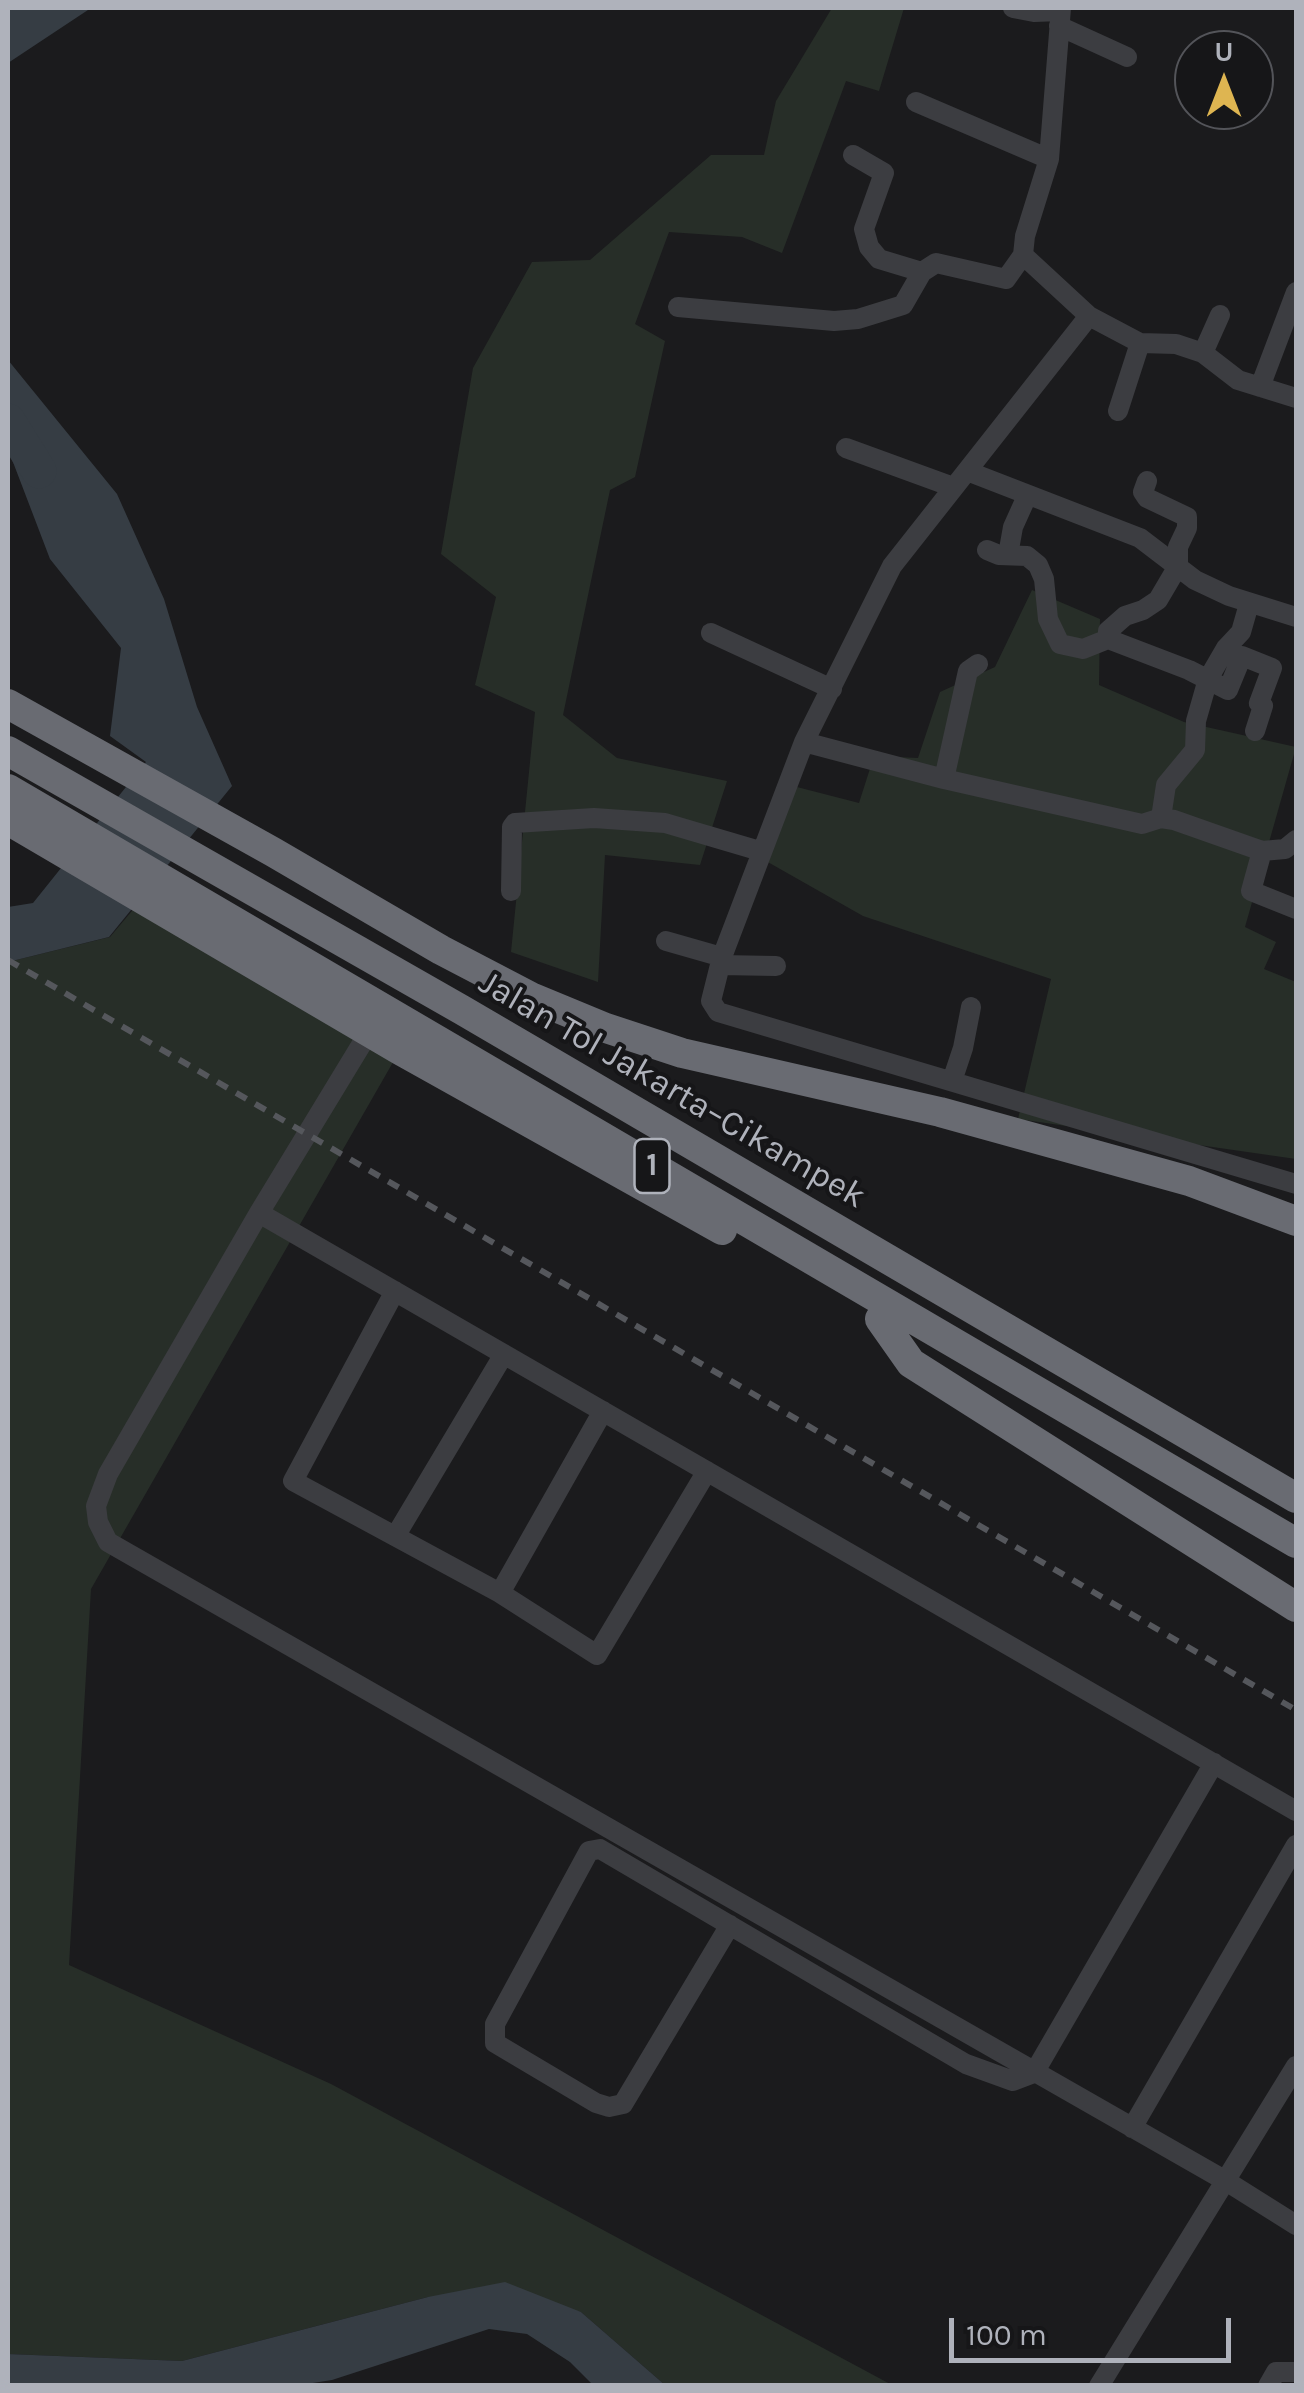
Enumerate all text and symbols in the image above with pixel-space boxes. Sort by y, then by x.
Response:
north arrow [1174,30,1274,130]
text: U [1214,35,1234,68]
street label: Jalan Tol Jakarta–Cikampek [471,962,873,1218]
road number: 1 [634,1139,670,1193]
scale bar [954,2298,1236,2360]
text: 100 m [966,2317,1047,2353]

